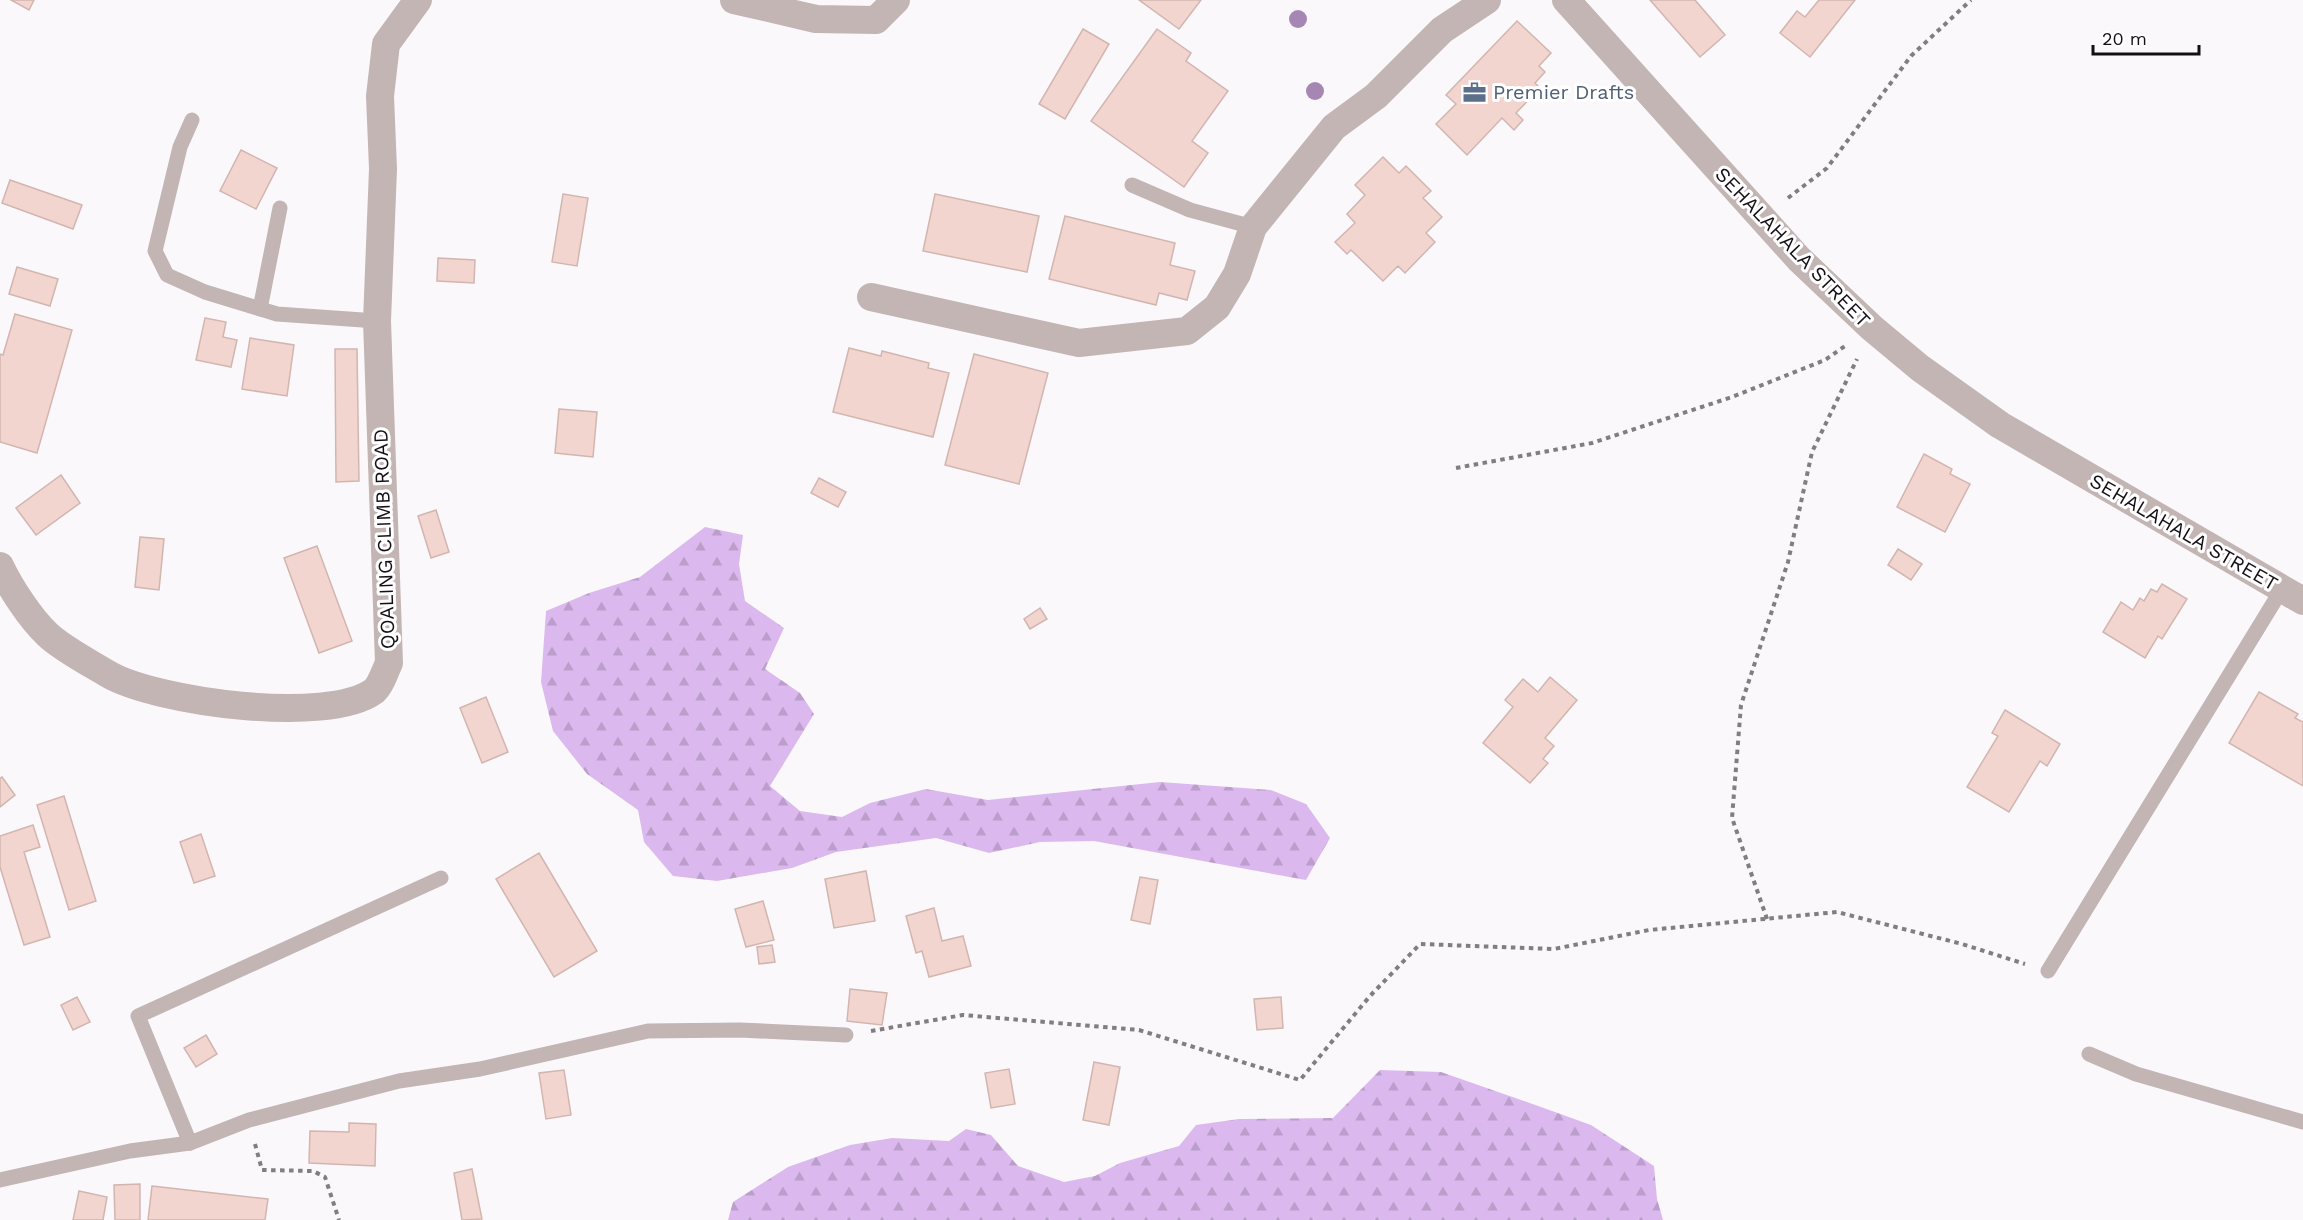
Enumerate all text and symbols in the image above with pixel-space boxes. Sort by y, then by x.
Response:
scale bar [2093,18,2200,56]
text: 20 m [2102,28,2147,49]
office icon: Premier Drafts [1462,79,1488,105]
place label: Premier Drafts [1493,80,1634,104]
street label: SEHALAHALA STREET [1710,162,1876,332]
street label: QOALING CLIMB ROAD [368,428,400,650]
street label: SEHALAHALA STREET [2086,468,2282,596]

